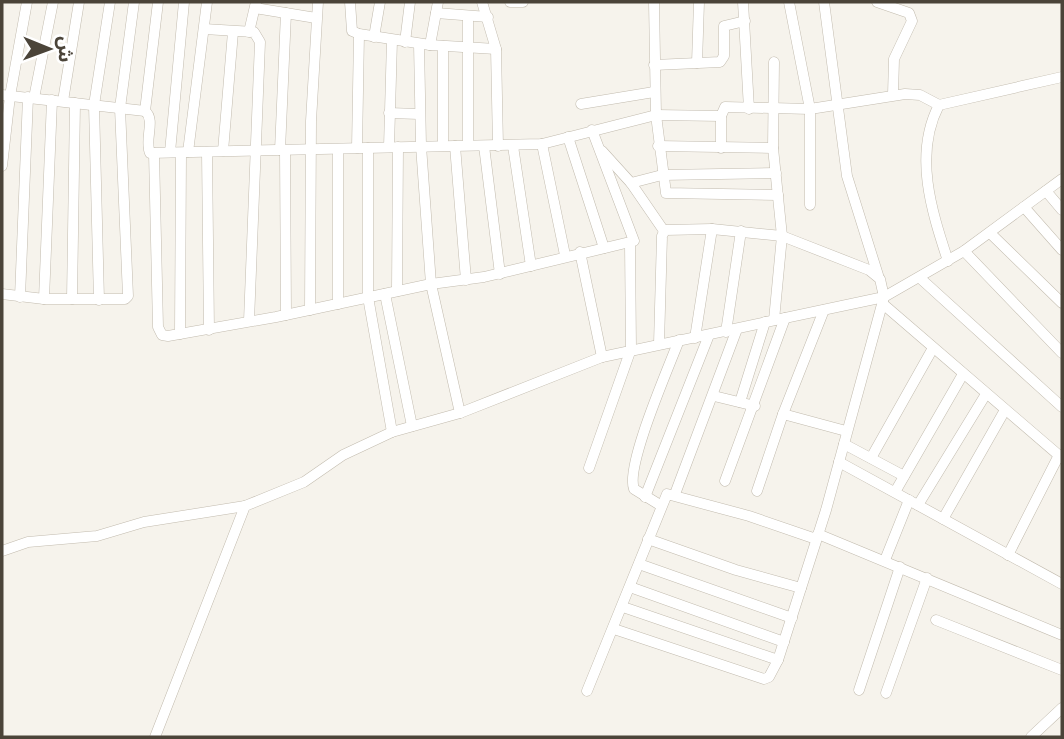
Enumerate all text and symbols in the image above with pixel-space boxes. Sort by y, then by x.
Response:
north arrow [14,14,84,84]
text: ش [52,36,81,63]

